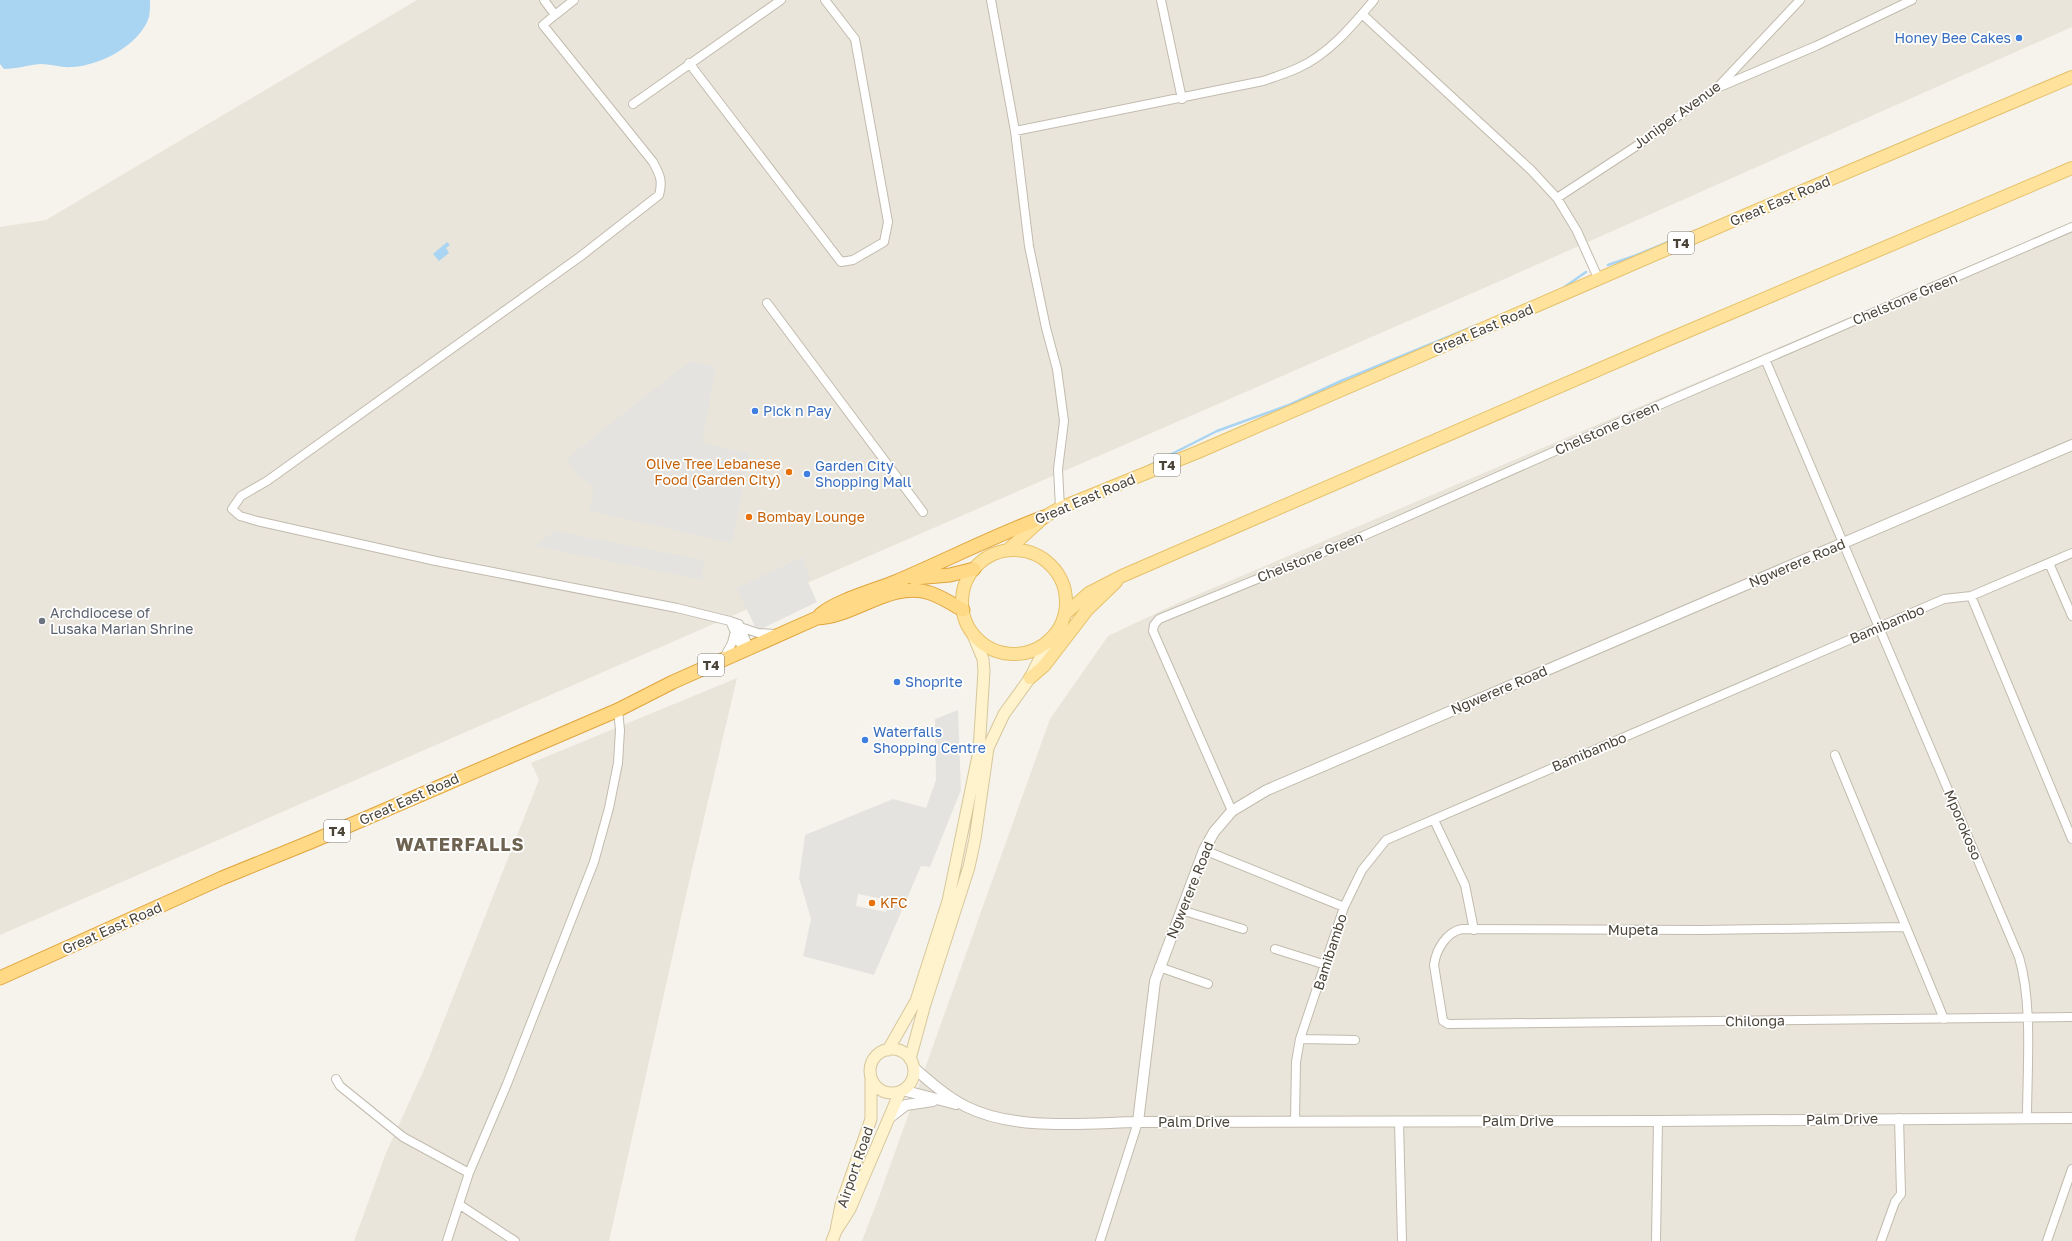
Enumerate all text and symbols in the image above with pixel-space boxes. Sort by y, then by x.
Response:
place label: Honey Bee Cakes [1894,29,2011,46]
marker: Honey Bee Cakes [2014,33,2024,43]
street label: Juniper Avenue [1630,77,1724,152]
street label: Great East Road [1727,172,1833,229]
road number: T4 [1668,232,1694,254]
street label: Chelstone Green [1850,269,1960,328]
street label: Great East Road [1430,300,1536,357]
street label: Chelstone Green [1552,397,1662,458]
place label: Pick n Pay [763,402,832,419]
marker: Pick n Pay [750,406,760,416]
road number: T4 [1154,454,1180,476]
place label: Olive Tree Lebanese Food (Garden City) [646,455,781,488]
place label: Garden City Shopping Mall [815,457,912,490]
marker: Olive Tree Lebanese Food (Garden City) [784,467,794,477]
marker: Garden City Shopping Mall [802,469,812,479]
street label: Great East Road [1032,470,1138,527]
place label: Bombay Lounge [757,508,865,525]
marker: Bombay Lounge [744,512,754,522]
street label: Chelstone Green [1255,528,1365,585]
street label: Ngwerere Road [1746,535,1848,591]
street label: Bamibambo [1847,600,1927,647]
place label: Archdiocese of Lusaka Marian Shrine [50,604,193,637]
marker: Archdiocese of Lusaka Marian Shrine [37,616,47,626]
road number: T4 [698,654,724,676]
street label: Ngwerere Road [1448,662,1550,718]
place label: Shoprite [905,673,963,690]
marker: Shoprite [892,677,902,687]
place label: Waterfalls Shopping Centre [873,723,986,756]
street label: Bamibambo [1549,728,1629,775]
marker: Waterfalls Shopping Centre [860,735,870,745]
street label: Great East Road [356,769,461,828]
street label: Mporokoso [1941,787,1986,862]
road number: T4 [324,820,350,842]
district label: WATERFALLS [395,833,525,855]
street label: Ngwerere Road [1162,839,1217,941]
place label: KFC [880,894,907,911]
street label: Great East Road [59,898,164,957]
marker: KFC [867,898,877,908]
street label: Bamibambo [1309,911,1350,992]
street label: Mupeta [1608,921,1658,938]
street label: Chilonga [1725,1011,1785,1030]
street label: Palm Drive [1806,1109,1878,1128]
street label: Palm Drive [1482,1112,1554,1129]
street label: Palm Drive [1158,1113,1230,1130]
street label: Airport Road [833,1124,876,1210]

